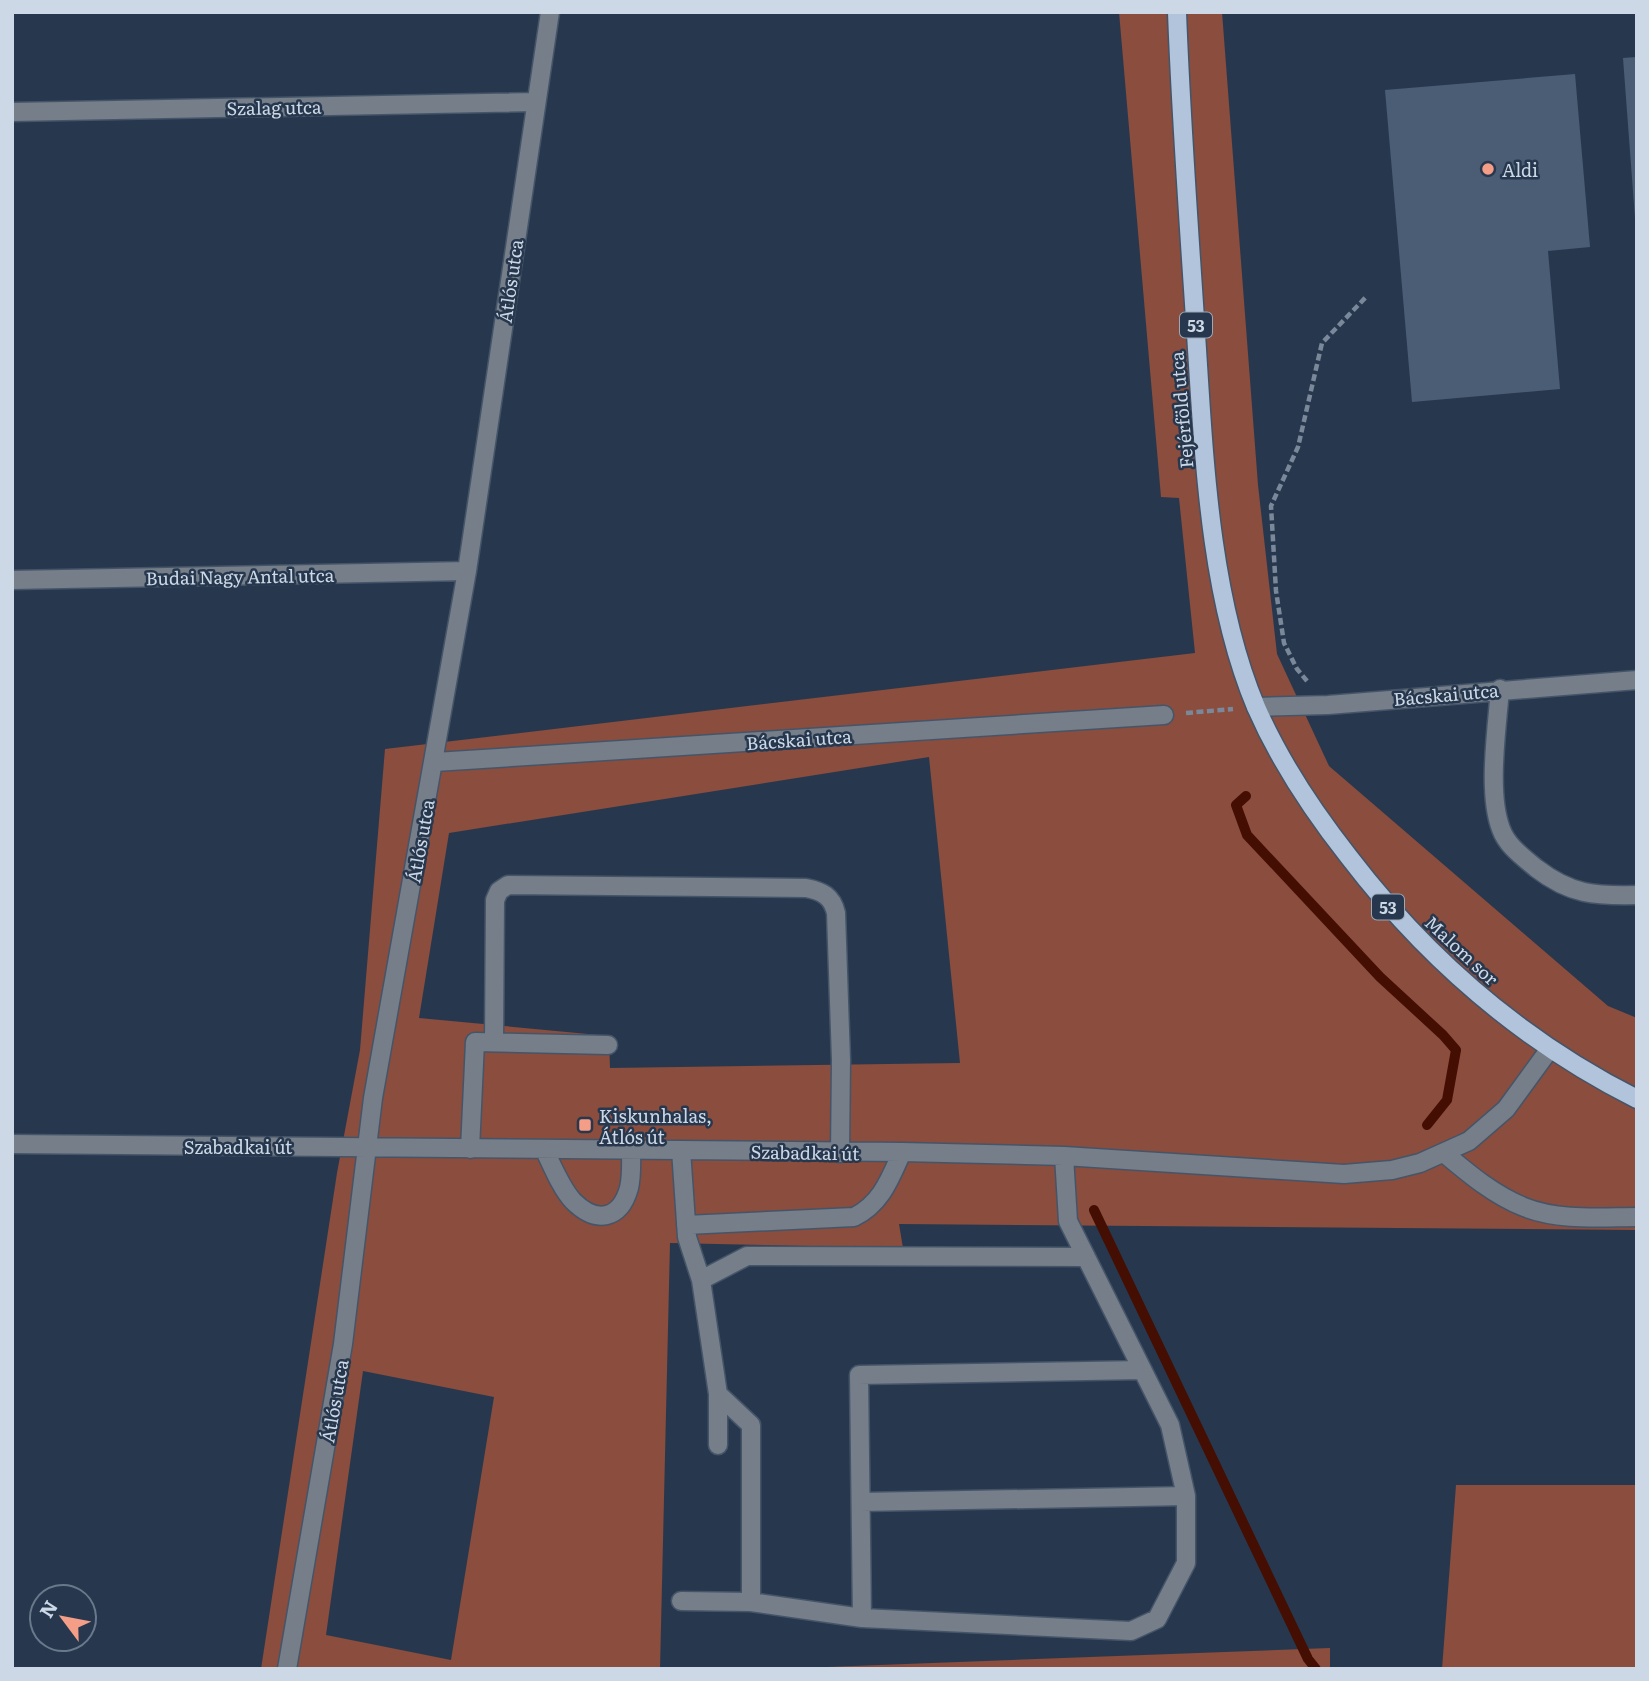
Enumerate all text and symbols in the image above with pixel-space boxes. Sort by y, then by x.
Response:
street label: Szalag utca [226,93,322,121]
place label: Aldi [1502,156,1538,183]
marker: Aldi [1480,161,1496,177]
street label: Átlós utca [491,237,529,325]
road number: 53 [1180,312,1212,338]
street label: Fejérföld utca [1162,350,1200,470]
street label: Budai Nagy Antal utca [145,561,335,591]
street label: Bácskai utca [1392,676,1500,712]
street label: Bácskai utca [745,722,853,756]
street label: Átlós utca [399,797,441,885]
road number: 53 [1372,894,1404,920]
street label: Malom sor [1419,909,1505,991]
place label: Kiskunhalas, Átlós út [599,1102,712,1150]
marker: Kiskunhalas, Átlós út [577,1117,593,1133]
street label: Szabadkai út [184,1133,293,1160]
street label: Szabadkai út [750,1138,860,1166]
street label: Átlós utca [313,1357,355,1445]
north arrow [28,1583,98,1653]
text: N [32,1594,64,1623]

